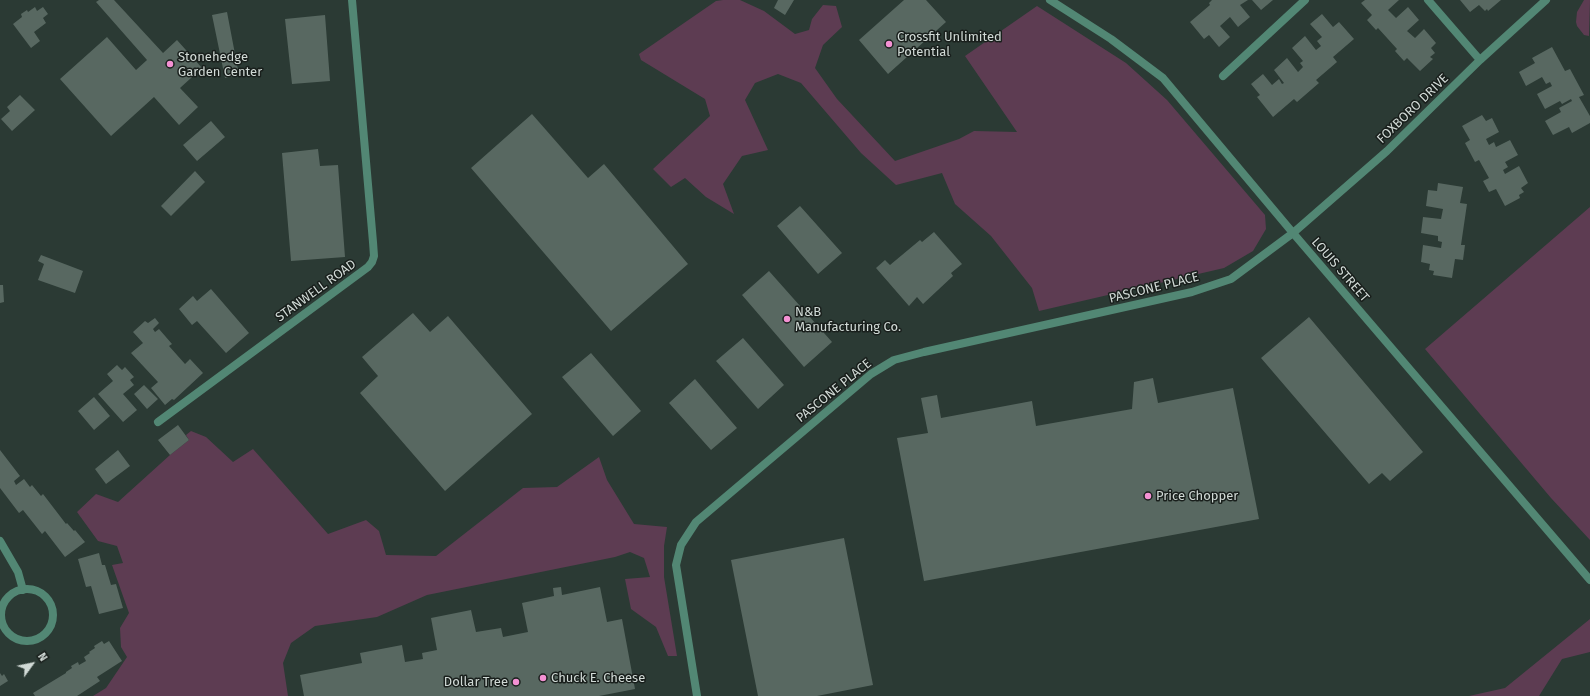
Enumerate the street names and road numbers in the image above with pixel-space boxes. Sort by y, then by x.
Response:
street label: FOXBORO DRIVE [1374,71,1452,147]
street label: LOUIS STREET [1308,235,1372,305]
street label: STANWELL ROAD [273,257,359,325]
street label: PASCONE PLACE [1107,269,1201,307]
street label: PASCONE PLACE [793,356,875,426]

